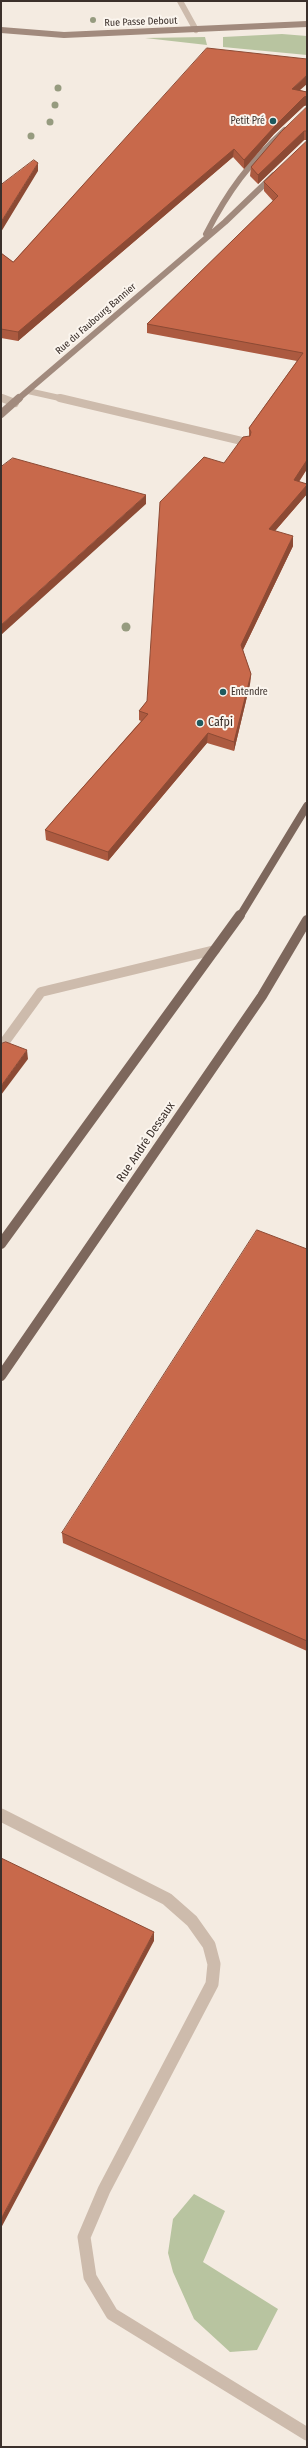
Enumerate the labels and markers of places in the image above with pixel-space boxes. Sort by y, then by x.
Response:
place label: Petit Pré [231,115,265,127]
marker: Petit Pré [268,116,278,126]
place label: Entendre [231,686,268,698]
marker: Entendre [218,687,228,697]
place label: Cafpi [208,716,233,730]
marker: Cafpi [195,718,205,728]

